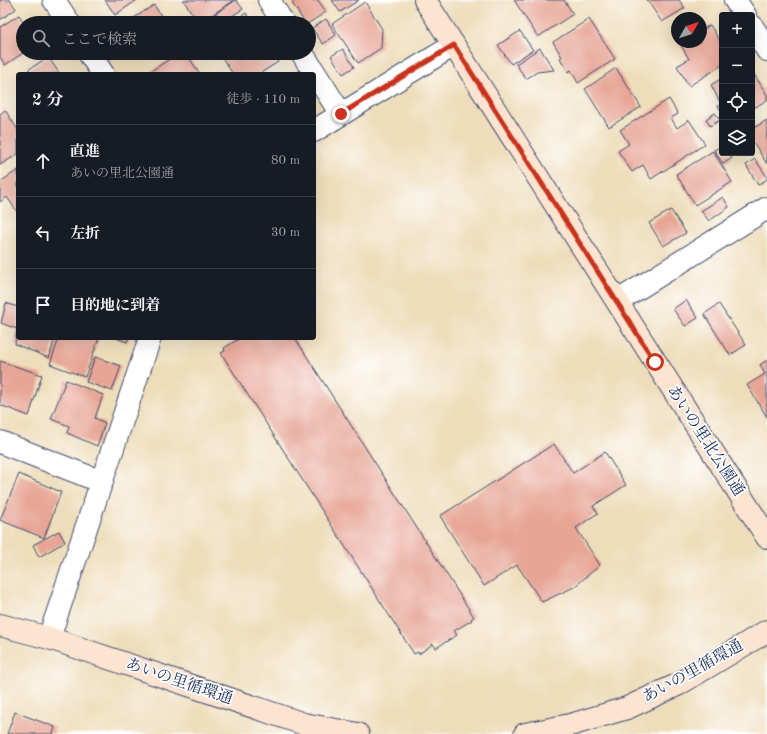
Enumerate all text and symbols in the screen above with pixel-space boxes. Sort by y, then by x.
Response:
north arrow [671,12,707,48]
map controls [719,12,755,156]
button: + [719,12,755,48]
search box [16,16,316,60]
icon: search [30,27,52,49]
text: ここで検索 [62,33,137,48]
button: − [719,48,755,84]
button: locate [719,84,755,120]
text: 2 分 [32,92,64,109]
text: 徒歩 · 110 m [226,93,300,106]
route end [332,105,350,123]
button: layers [719,120,755,156]
text: 直進 [70,145,100,160]
icon: ahead [32,150,54,172]
text: 80 m [271,154,300,167]
text: あいの里北公園通 [70,167,174,180]
icon: left [32,222,54,244]
text: 30 m [271,226,300,239]
text: 左折 [70,227,100,242]
icon: arrive [32,294,54,316]
text: 目的地に到着 [70,299,160,314]
route start [646,353,664,371]
street label: あいの里北公園通 [663,382,748,499]
street label: あいの里循環通 [639,636,746,706]
street label: あいの里循環通 [123,654,235,708]

